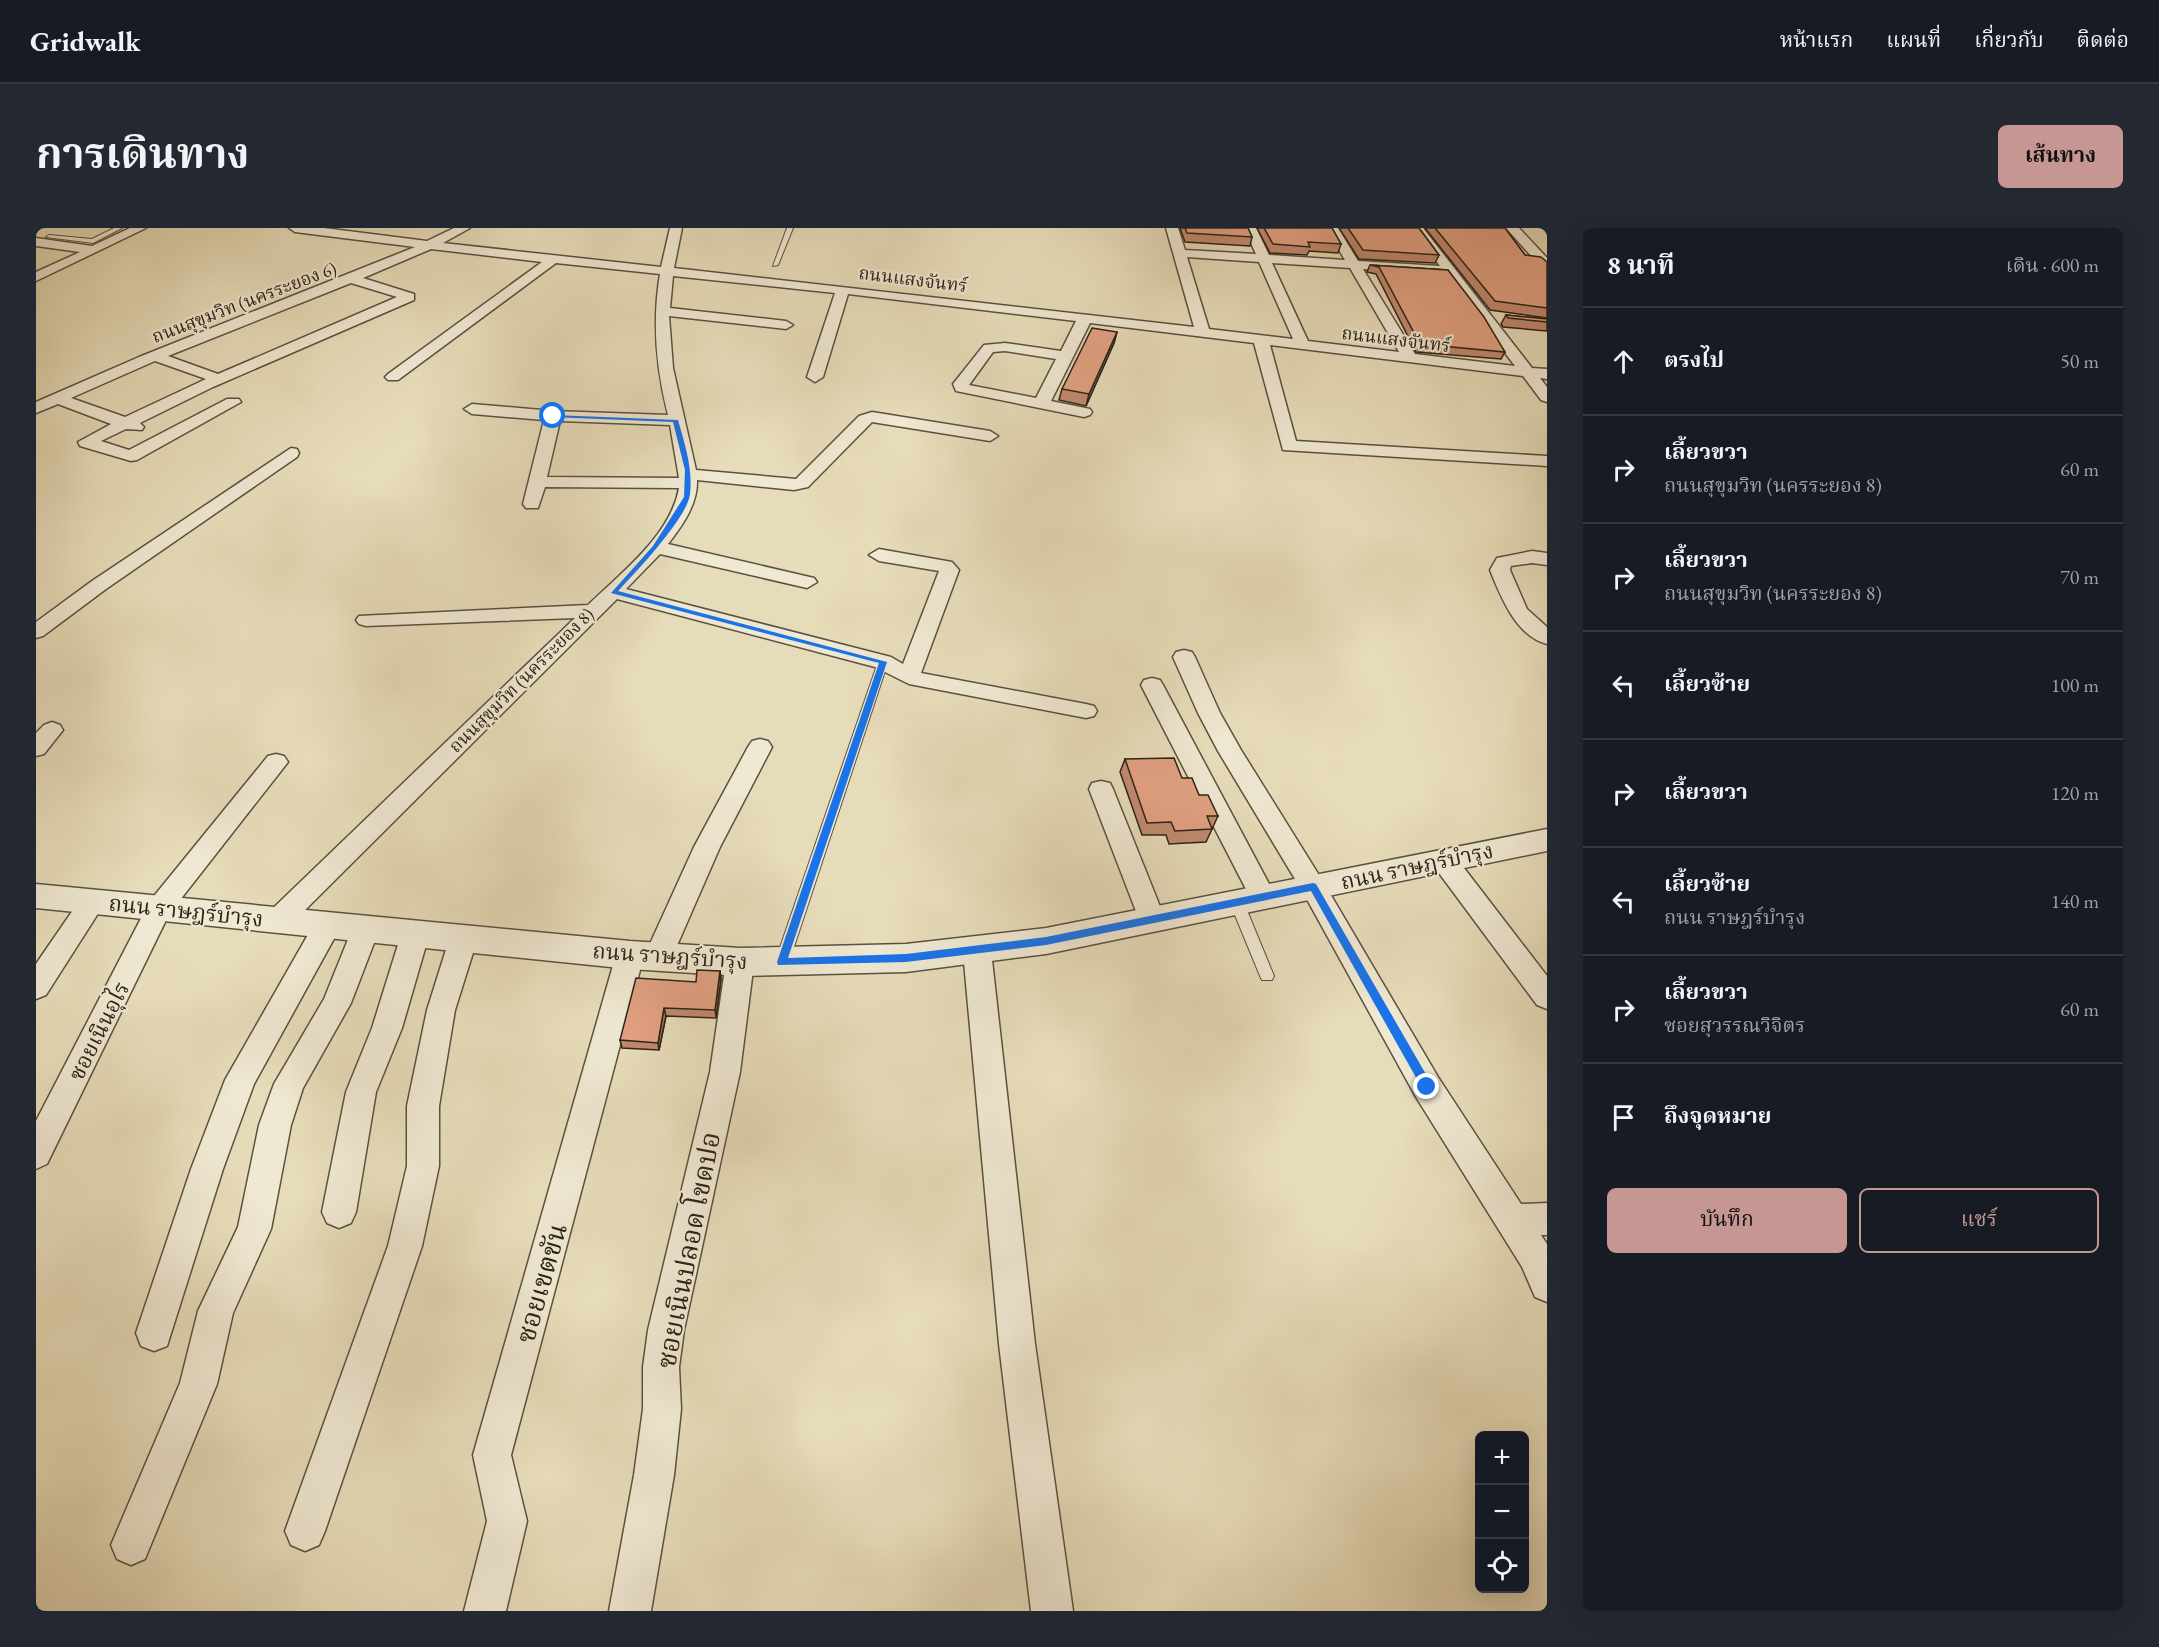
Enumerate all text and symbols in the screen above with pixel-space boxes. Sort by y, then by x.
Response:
text: Gridwalk [30,23,141,59]
text: หน้าแรก [1780,26,1853,53]
text: แผนที่ [1886,26,1941,53]
text: เกี่ยวกับ [1974,26,2044,53]
text: ติดต่อ [2077,26,2129,53]
button: เส้นทาง [1998,125,2123,188]
text: การเดินทาง [36,126,249,181]
text: 8 นาที [1607,248,1674,282]
text: เดิน · 600 m [2006,252,2099,278]
street label: ถนนสุขุมวิท (นครระยอง 6) [148,256,340,349]
street label: ถนนแสงจันทร์ [857,261,970,297]
street label: ถนนแสงจันทร์ [1340,321,1453,357]
icon: ahead [1607,345,1640,378]
text: ตรงไป [1664,345,1724,374]
text: 50 m [2060,348,2099,374]
route start [539,402,565,428]
text: เลี้ยวขวา [1664,437,1748,466]
icon: right [1607,453,1640,486]
text: 60 m [2060,456,2099,482]
text: ถนนสุขุมวิท (นครระยอง 8) [1664,472,1882,498]
text: เลี้ยวขวา [1664,545,1748,574]
icon: right [1607,561,1640,594]
text: 70 m [2060,564,2099,590]
text: ถนนสุขุมวิท (นครระยอง 8) [1664,580,1882,606]
street label: ถนนสุขุมวิท (นครระยอง 8) [444,603,599,758]
icon: left [1607,669,1640,702]
text: เลี้ยวซ้าย [1664,669,1750,698]
text: 100 m [2051,672,2099,698]
icon: right [1607,777,1640,810]
text: เลี้ยวขวา [1664,777,1748,806]
text: 120 m [2051,780,2099,806]
street label: ถนน ราษฎร์บำรุง [1338,836,1496,896]
text: เลี้ยวซ้าย [1664,869,1750,898]
icon: left [1607,885,1640,918]
street label: ถนน ราษฎร์บำรุง [107,888,265,934]
text: 140 m [2051,888,2099,914]
text: ถนน ราษฎร์บำรุง [1664,904,1805,930]
street label: ถนน ราษฎร์บำรุง [591,936,749,976]
street label: ซอยเนินอุไร [62,977,136,1085]
text: เลี้ยวขวา [1664,977,1748,1006]
icon: right [1607,993,1640,1026]
text: 60 m [2060,996,2099,1022]
text: ซอยสุวรรณวิจิตร [1664,1012,1805,1038]
route end [1413,1073,1439,1099]
icon: arrive [1607,1101,1640,1134]
text: ถึงจุดหมาย [1664,1101,1771,1130]
street label: ซอยเนินปลอด โขดปอ [648,1129,728,1371]
button: บันทึก [1607,1188,1847,1253]
button: แชร์ [1859,1188,2099,1253]
street label: ซอยเขตขัน [507,1219,575,1347]
map controls [1475,1431,1529,1593]
button: + [1475,1431,1529,1485]
button: − [1475,1485,1529,1539]
button: locate [1475,1539,1529,1593]

